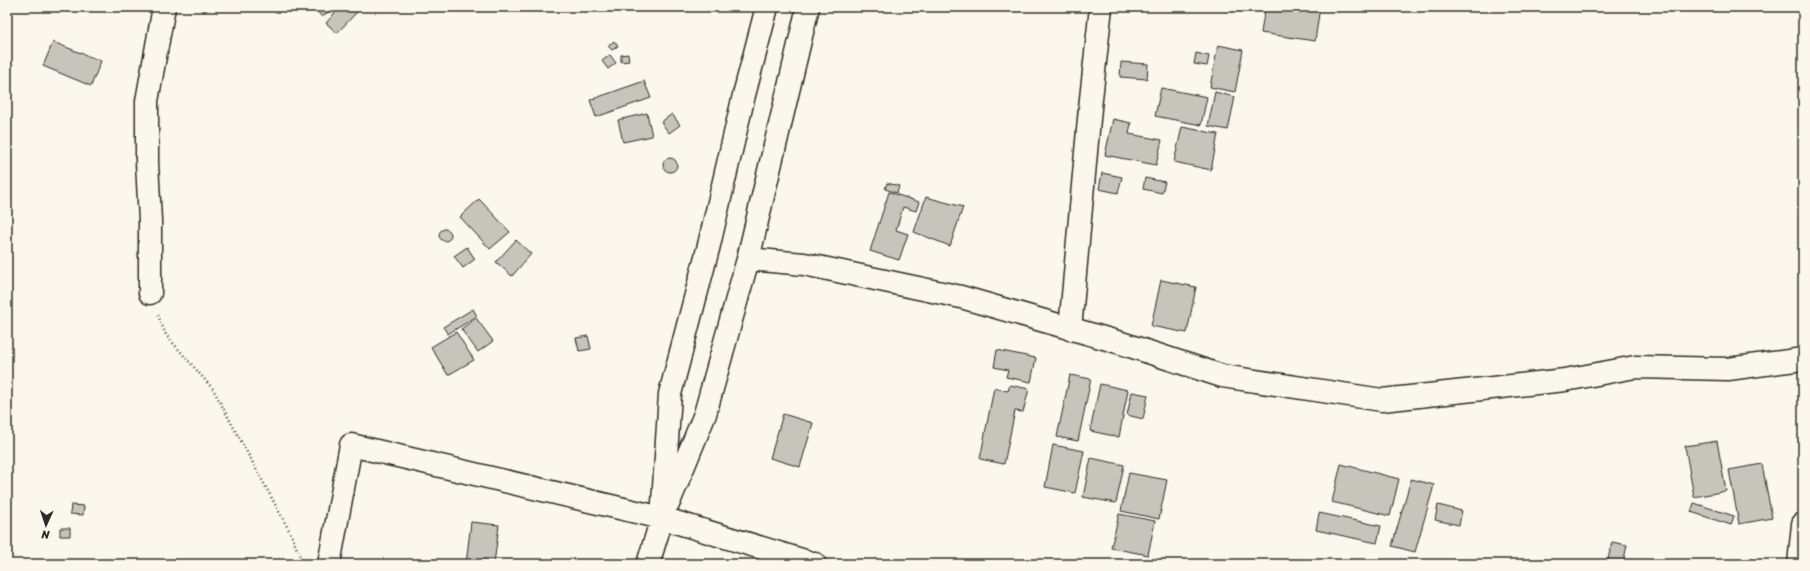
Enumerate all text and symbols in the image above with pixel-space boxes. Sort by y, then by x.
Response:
north arrow [26,505,66,545]
text: N [41,525,51,544]

